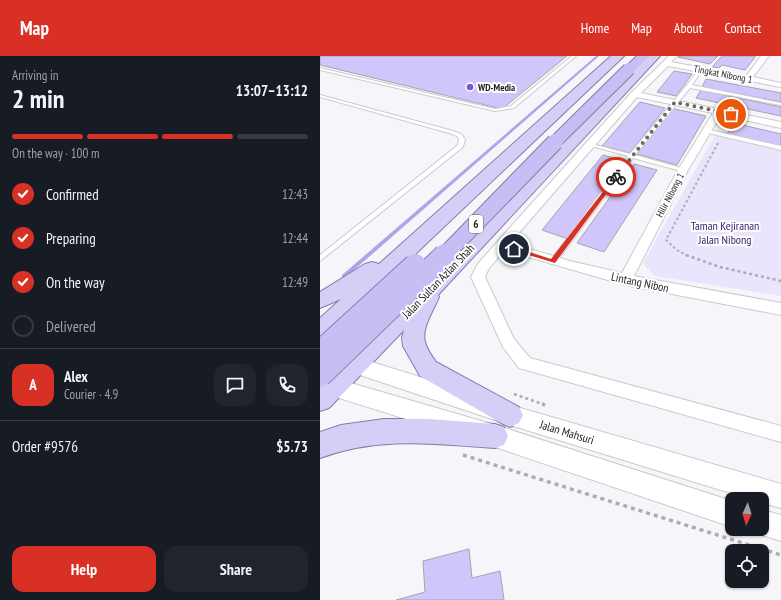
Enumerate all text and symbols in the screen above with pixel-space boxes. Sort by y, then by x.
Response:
text: Map [20,16,49,40]
text: Home [581,19,609,37]
text: Map [631,19,652,37]
text: About [674,19,703,37]
text: Contact [725,19,761,37]
street label: Tingkat Nibong 1 [692,62,754,86]
text: Arriving in [12,67,59,84]
text: 13:07–13:12 [236,81,308,100]
place label: WD-Media [477,81,515,94]
text: 2 min [12,82,65,115]
marker: WD-Media [465,82,475,92]
pin [714,97,748,131]
icon: bag [720,103,742,125]
text: On the way · 100 m [12,145,99,162]
courier [596,157,636,197]
icon: bike [605,166,627,188]
street label: Hilir Nibong 1 [653,171,687,219]
icon: check [12,183,34,205]
text: Confirmed [46,185,99,204]
text: 12:43 [282,186,308,203]
road number: 6 [469,215,483,233]
park label: Taman Kejiranan Jalan Nibong [691,218,759,247]
icon: check [12,227,34,249]
text: Preparing [46,229,96,248]
text: 12:44 [282,230,308,247]
pin [497,232,531,266]
icon: home [503,238,525,260]
street label: Jalan Sultan Azlan Shah [398,241,477,322]
street label: Lintang Nibon [610,269,670,295]
icon: check [12,271,34,293]
text: On the way [46,273,105,292]
text: 12:49 [282,274,308,291]
text: Delivered [46,317,96,336]
button: chat [214,364,256,406]
button: phone [266,364,308,406]
text: Alex [64,367,88,386]
text: A [29,375,37,394]
text: Courier · 4.9 [64,386,118,403]
street label: Jalan Mahsuri [537,416,596,447]
text: Order #9576 [12,437,78,456]
text: $5.73 [276,437,308,456]
north arrow [725,492,769,536]
map controls [725,492,769,588]
button: locate [725,544,769,588]
button: Help [12,546,156,592]
button: Share [164,546,308,592]

